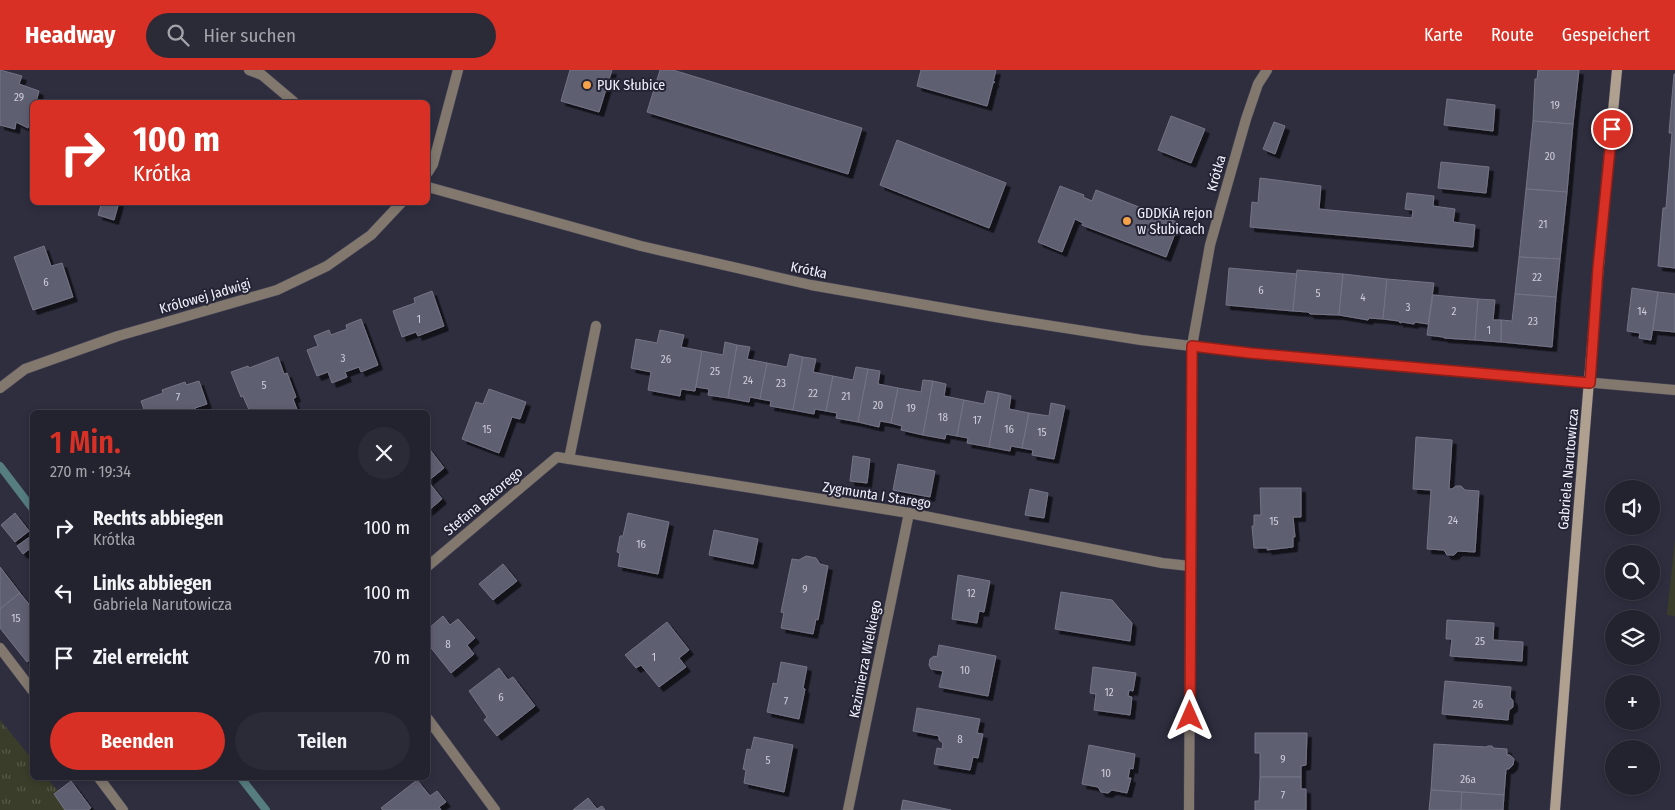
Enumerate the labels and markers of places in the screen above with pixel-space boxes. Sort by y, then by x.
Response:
place label: PUK Słubice [597,77,665,94]
marker: PUK Słubice [581,79,593,91]
pin [1591,108,1633,150]
place label: GDDKiA rejon w Słubicach [1137,205,1213,238]
marker: GDDKiA rejon w Słubicach [1121,215,1133,227]

